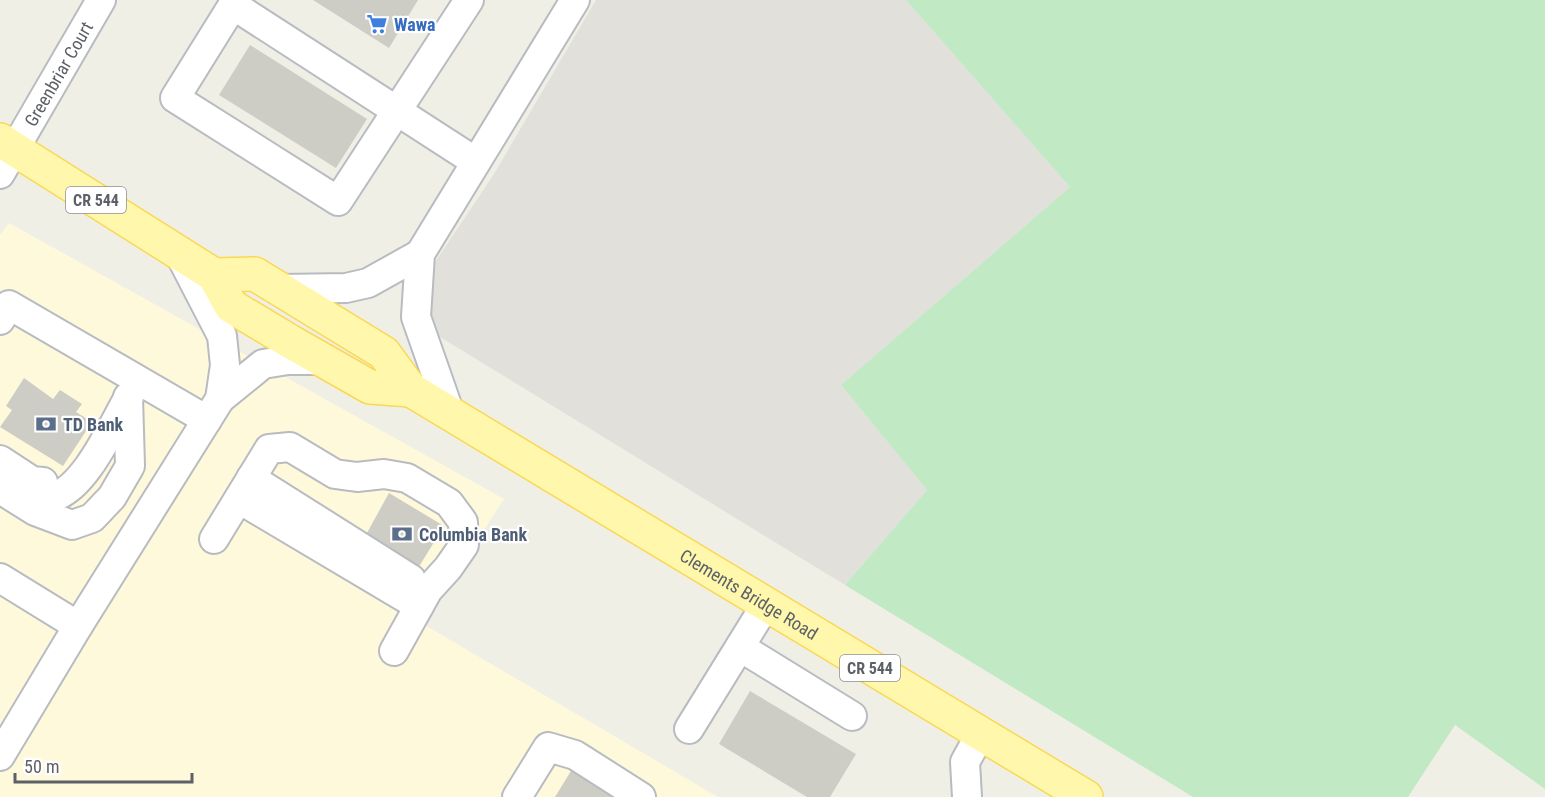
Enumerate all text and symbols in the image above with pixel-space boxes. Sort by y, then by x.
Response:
supermarket icon: Wawa [365,12,389,36]
place label: Wawa [394,14,436,35]
street label: Greenbriar Court [20,18,97,130]
road number: CR 544 [66,187,126,213]
bank icon: TD Bank [34,412,58,436]
place label: TD Bank [63,414,124,435]
bank icon: Columbia Bank [390,522,414,546]
place label: Columbia Bank [419,524,527,545]
street label: Clements Bridge Road [676,544,822,644]
road number: CR 544 [840,655,900,681]
scale bar [15,746,192,784]
text: 50 m [24,756,59,777]

